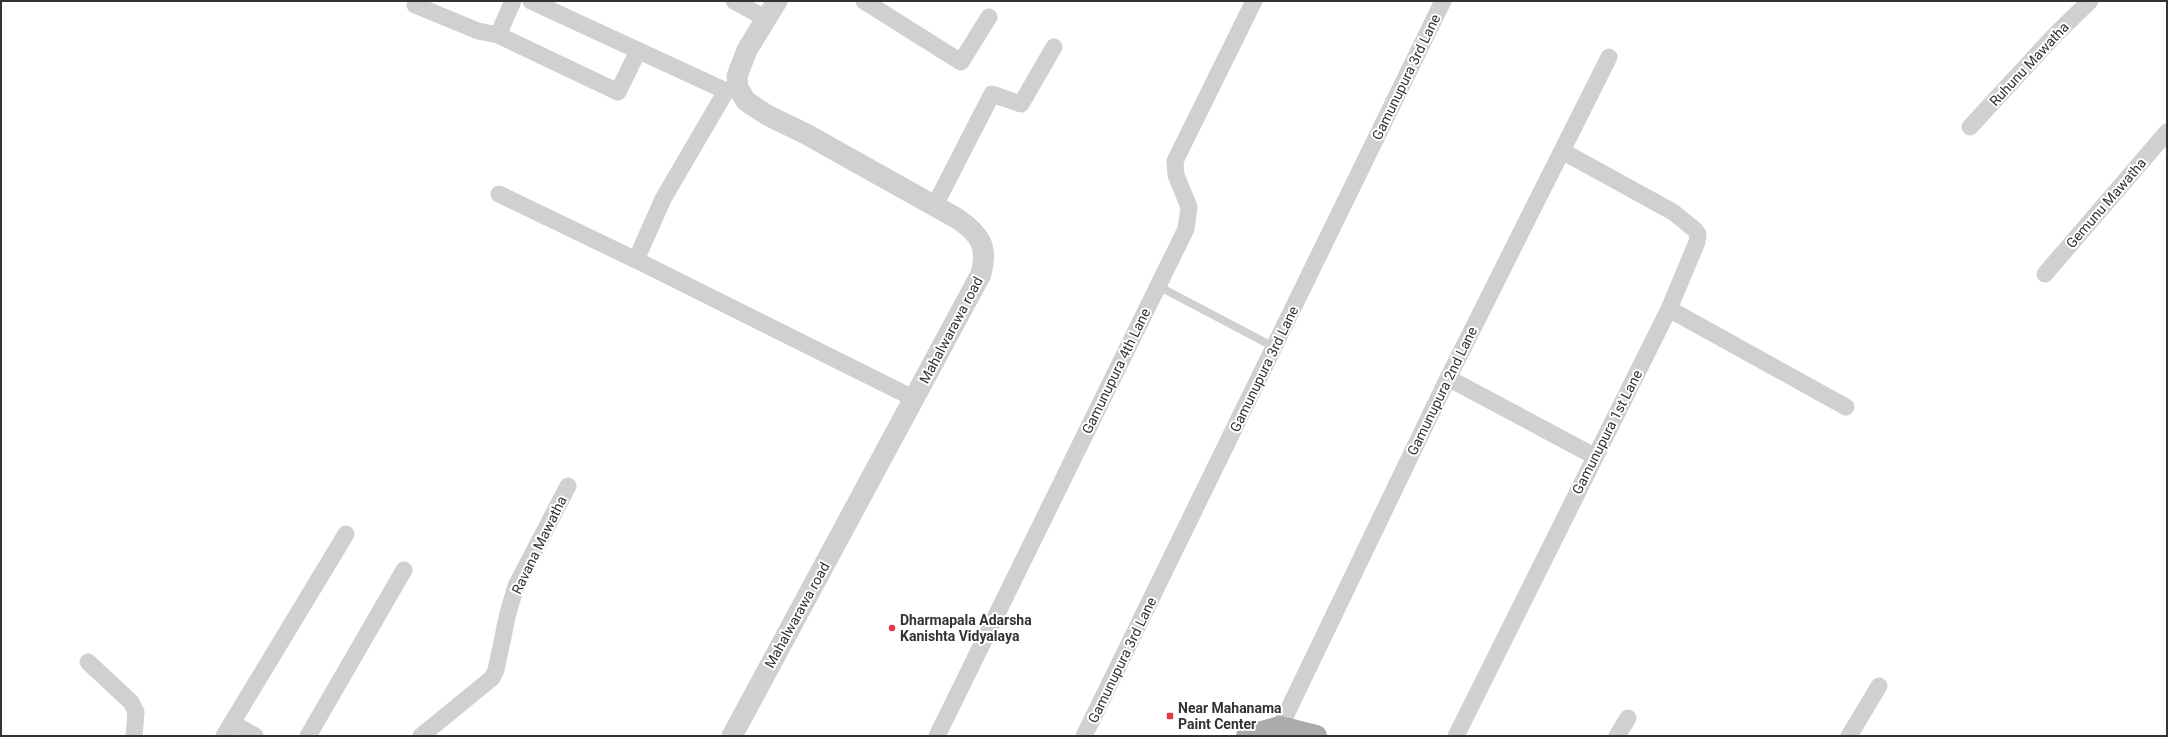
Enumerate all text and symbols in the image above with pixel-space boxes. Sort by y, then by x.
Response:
street label: Gamunupura 3rd Lane [1369,12,1443,142]
street label: Ruhunu Mawatha [1986,19,2072,109]
street label: Gemunu Mawatha [2063,155,2149,251]
street label: Mahalwarawa road [916,274,986,386]
street label: Gamunupura 3rd Lane [1227,304,1301,434]
street label: Gamunupura 4th Lane [1079,306,1153,436]
street label: Gamunupura 2nd Lane [1404,324,1480,458]
street label: Gamunupura 1st Lane [1569,367,1645,497]
street label: Ravana Mawatha [508,493,570,597]
street label: Mahalwarawa road [761,559,833,671]
street label: Gamunupura 3rd Lane [1085,595,1159,725]
place label: Dharmapala Adarsha Kanishta Vidyalaya [900,612,1032,644]
marker: Dharmapala Adarsha Kanishta Vidyalaya [887,623,897,633]
place label: Near Mahanama Paint Center [1178,700,1282,732]
marker: Near Mahanama Paint Center [1165,711,1175,721]

